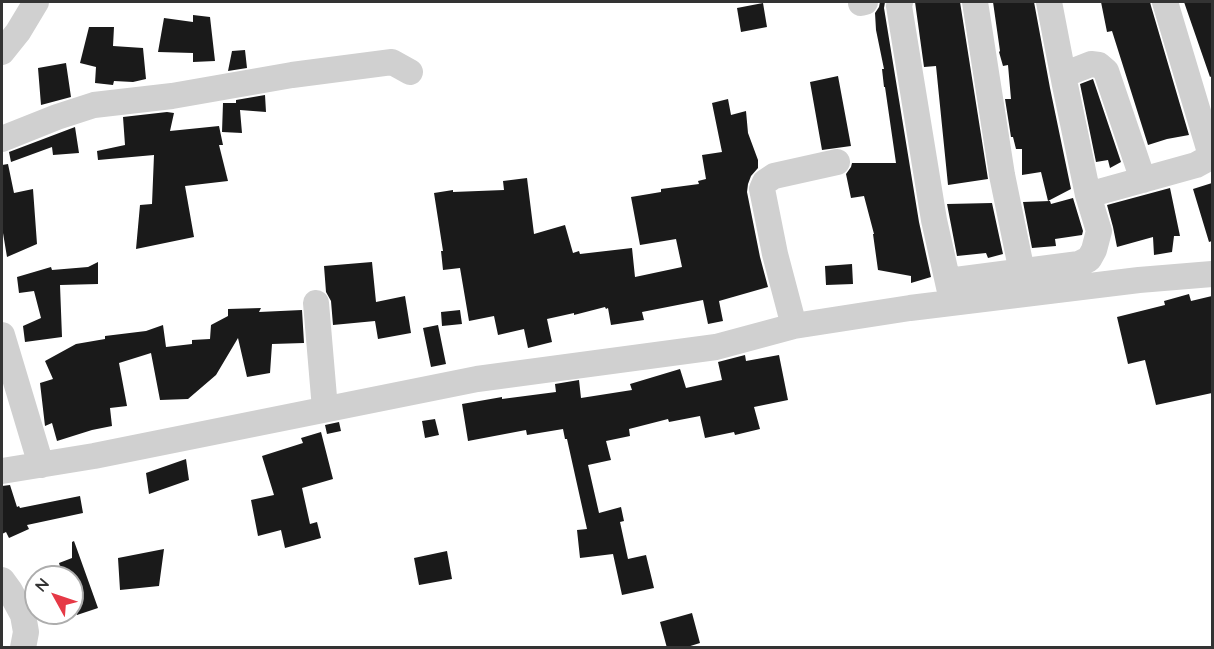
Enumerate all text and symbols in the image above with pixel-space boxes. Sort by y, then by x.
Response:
north arrow [24,565,84,625]
text: N [30,574,53,596]

